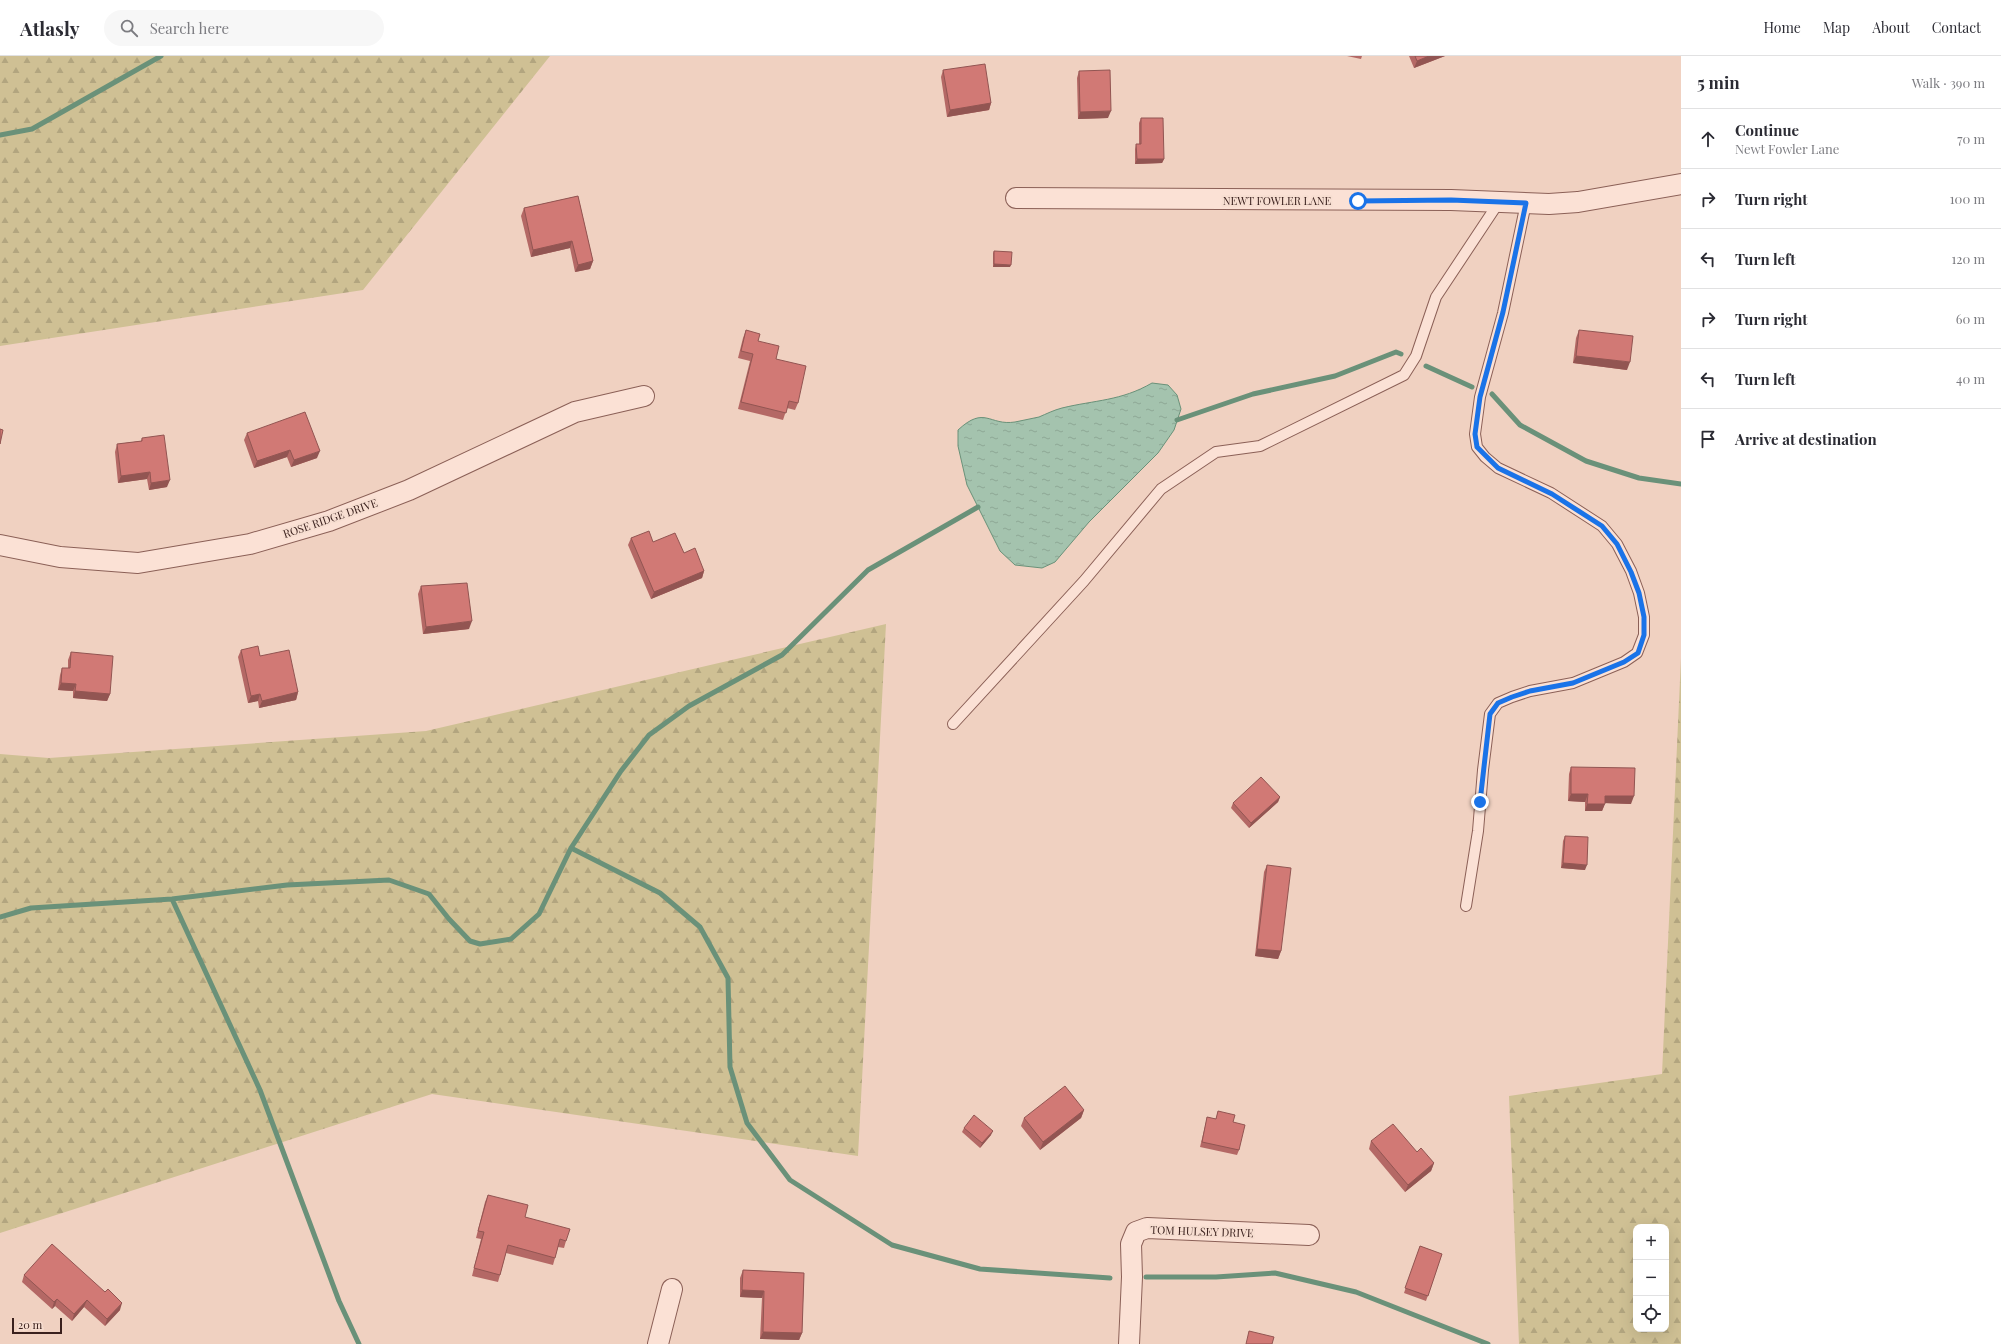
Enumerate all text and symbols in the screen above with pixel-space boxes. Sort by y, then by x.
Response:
search box [104,10,384,46]
text: Atlasly [20,15,80,41]
icon: search [118,17,140,39]
text: Search here [150,18,229,38]
text: Home [1763,18,1801,37]
text: Map [1823,18,1850,37]
text: About [1872,18,1910,37]
text: Contact [1932,18,1981,37]
text: 5 min [1697,71,1740,93]
text: Walk · 390 m [1912,74,1985,91]
text: Continue [1735,120,1799,140]
icon: ahead [1697,128,1719,150]
text: 70 m [1957,130,1985,147]
text: Newt Fowler Lane [1735,140,1839,157]
icon: right [1697,188,1719,210]
text: Turn right [1735,189,1808,209]
text: 100 m [1950,190,1985,207]
route start [1349,192,1367,210]
street label: NEWT FOWLER LANE [1223,193,1332,208]
icon: left [1697,248,1719,270]
text: Turn left [1735,249,1796,269]
text: 120 m [1951,250,1985,267]
icon: right [1697,308,1719,330]
text: Turn right [1735,309,1808,329]
text: 60 m [1956,310,1985,327]
icon: left [1697,368,1719,390]
text: Turn left [1735,369,1796,389]
text: 40 m [1956,370,1985,387]
icon: arrive [1697,428,1719,450]
text: Arrive at destination [1735,429,1877,449]
street label: ROSE RIDGE DRIVE [281,495,380,541]
route end [1471,793,1489,811]
street label: TOM HULSEY DRIVE [1150,1222,1254,1240]
map controls [1633,1224,1669,1332]
button: + [1633,1224,1669,1260]
button: − [1633,1260,1669,1296]
button: locate [1633,1296,1669,1332]
scale bar [12,1316,62,1335]
text: 20 m [18,1317,42,1332]

